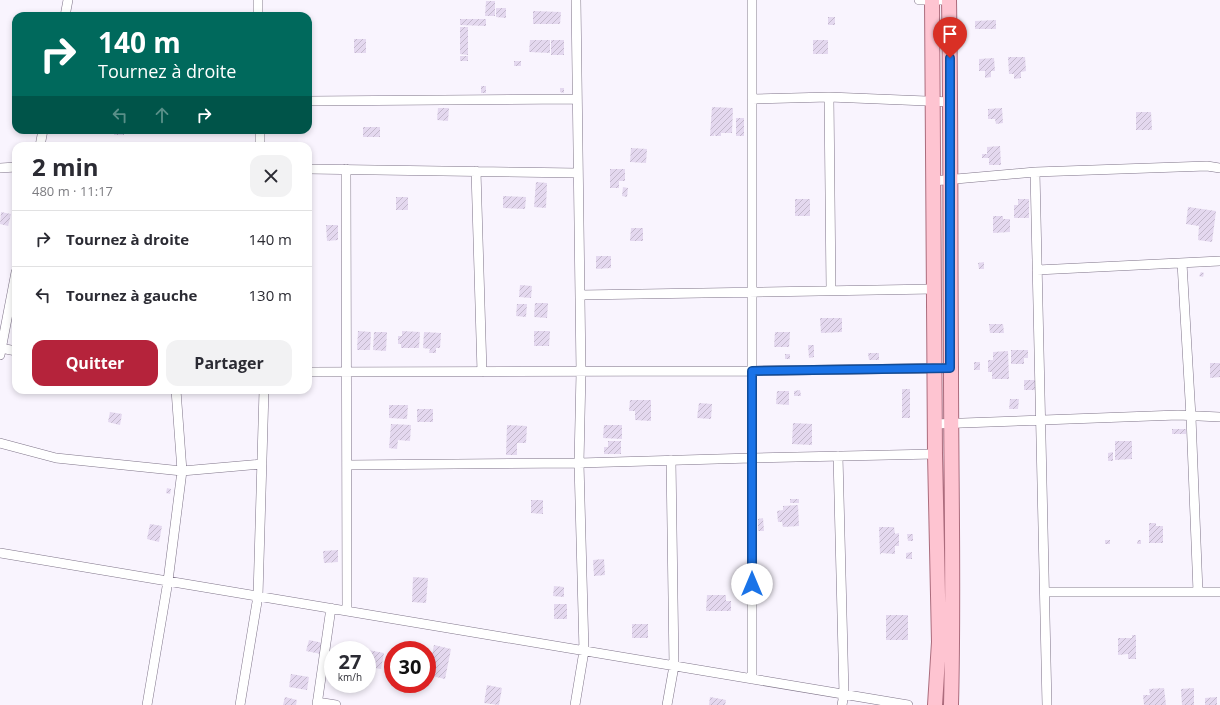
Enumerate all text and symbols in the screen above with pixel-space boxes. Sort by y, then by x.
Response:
pin [933,17,967,58]
text: 140 m [98,23,181,61]
icon: arrive [939,23,961,45]
icon: right [32,28,84,80]
text: Tournez à droite [98,59,236,83]
icon: left [109,104,131,126]
icon: ahead [151,104,173,126]
icon: right [193,104,215,126]
text: 2 min [32,150,99,183]
button: close [250,155,292,197]
text: 480 m · 11:17 [32,182,113,200]
icon: right [32,228,54,250]
text: Tournez à droite [66,229,189,249]
text: 140 m [248,229,292,249]
icon: left [32,284,54,306]
text: Tournez à gauche [66,285,197,305]
text: 130 m [248,285,292,305]
button: Quitter [32,340,158,386]
button: Partager [166,340,292,386]
position arrow [731,563,773,605]
speed limit sign: 30 [384,641,436,693]
text: 27 [339,648,361,675]
text: km/h [338,670,362,684]

